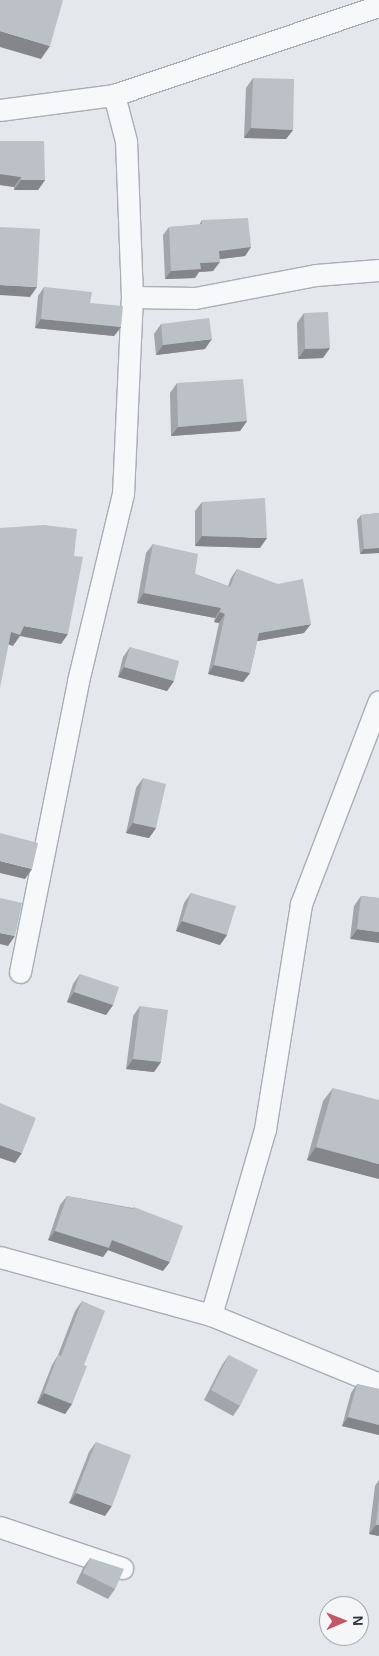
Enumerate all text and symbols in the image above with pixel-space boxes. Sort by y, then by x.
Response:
north arrow [319,1596,369,1646]
text: N [350,1616,366,1626]

